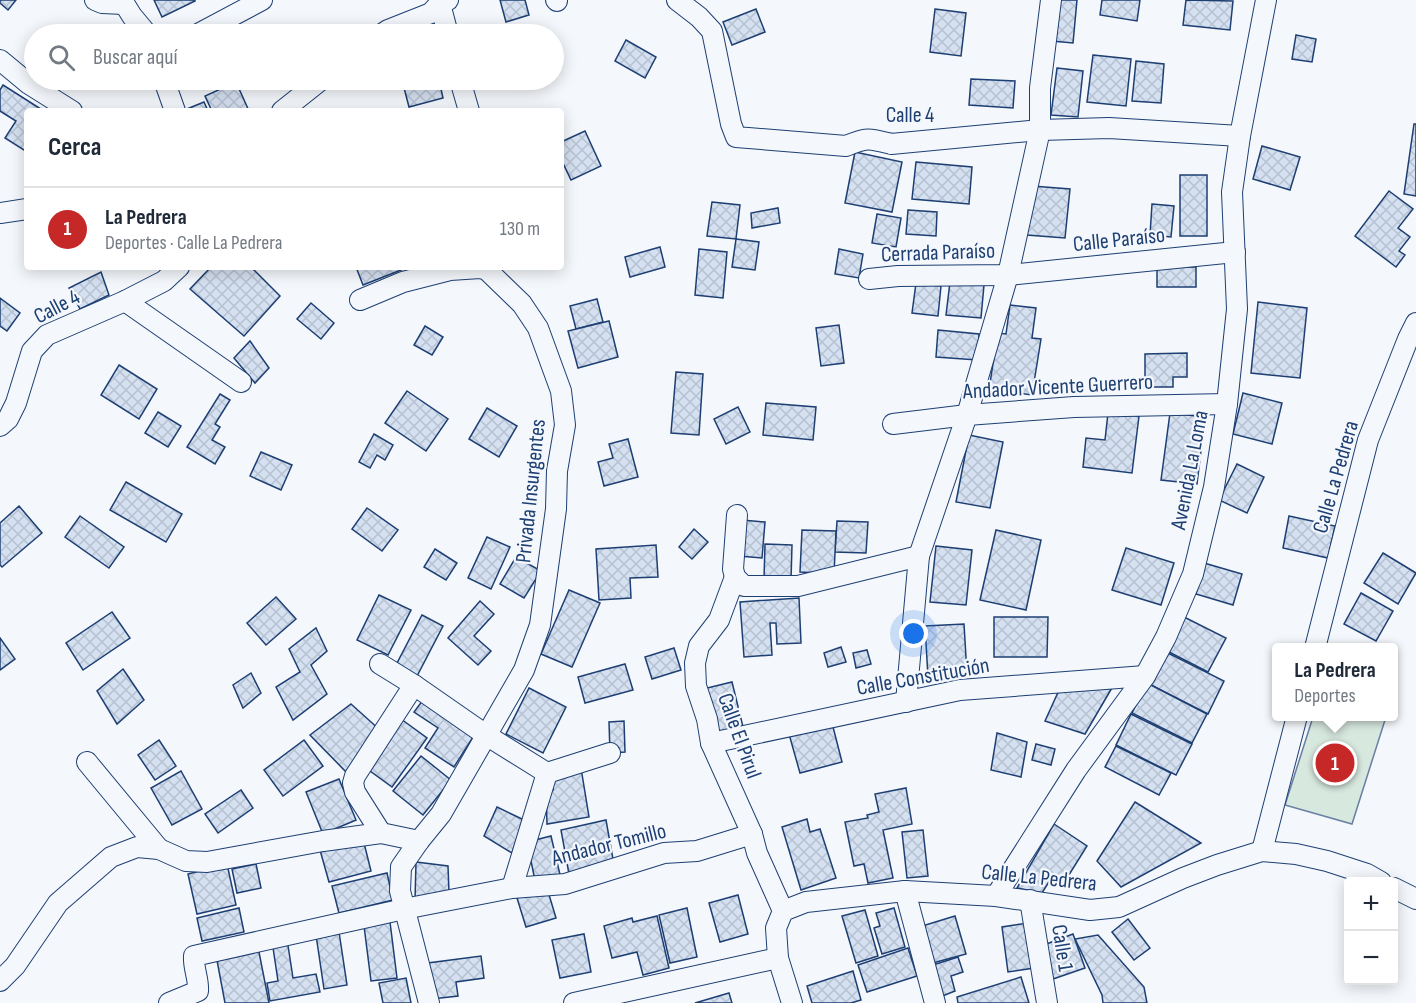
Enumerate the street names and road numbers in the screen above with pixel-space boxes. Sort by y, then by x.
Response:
street label: Calle 4 [886,102,934,129]
street label: Calle Paraíso [1072,222,1166,258]
street label: Cerrada Paraíso [880,238,996,268]
street label: Calle 4 [29,284,85,330]
street label: Andador Vicente Guerrero [961,369,1154,406]
street label: Avenida La Loma [1165,408,1215,533]
street label: Privada Insurgentes [510,418,552,564]
street label: Calle La Pedrera [1307,418,1365,536]
street label: Calle Constitución [854,652,992,702]
street label: Calle El Pirul [711,690,767,782]
street label: Andador Tomillo [548,818,669,873]
street label: Calle La Pedrera [980,859,1098,897]
street label: Calle 1 [1045,923,1079,974]

